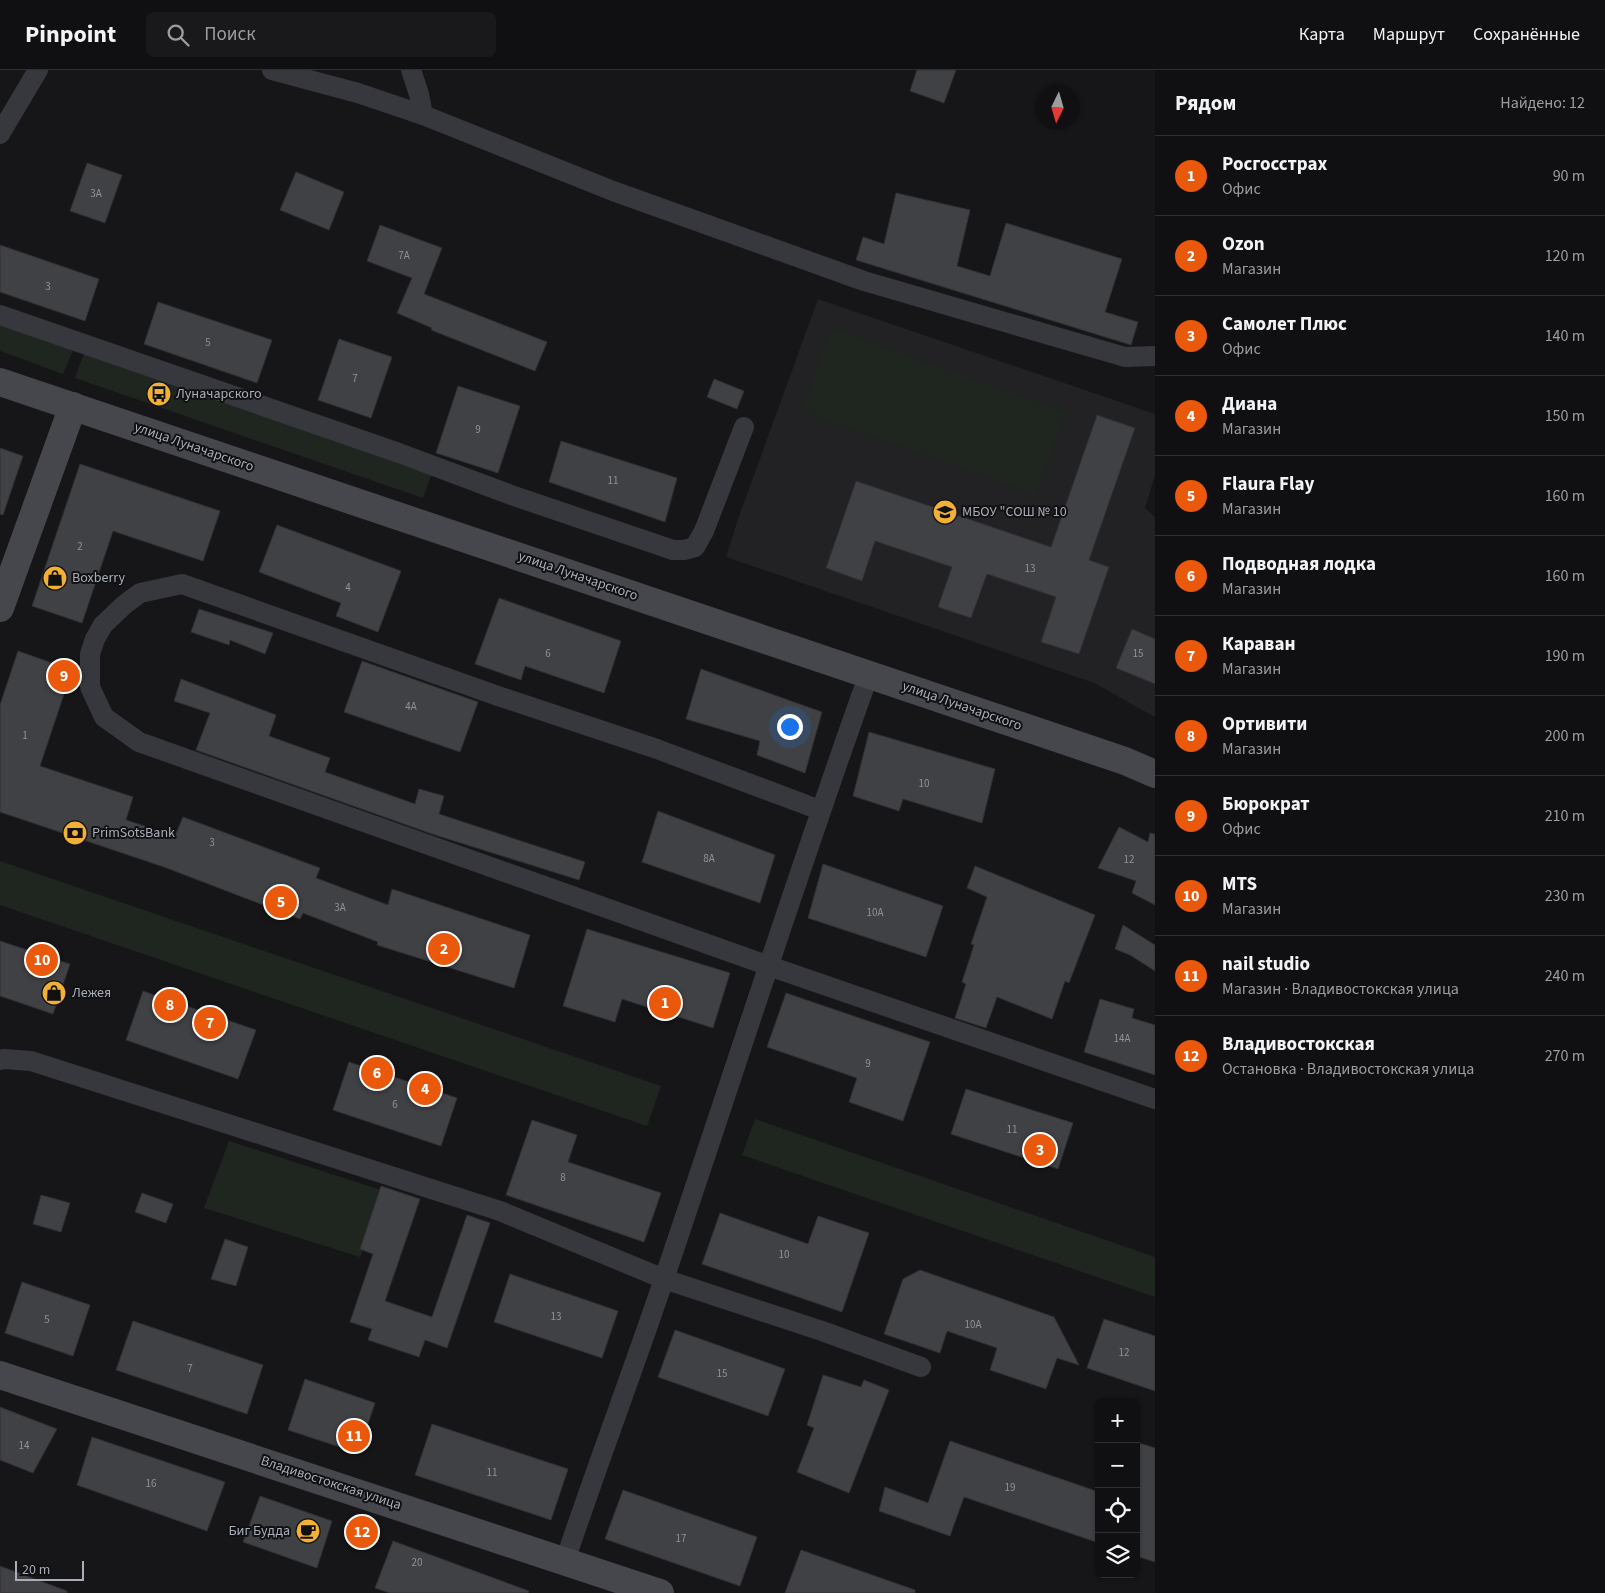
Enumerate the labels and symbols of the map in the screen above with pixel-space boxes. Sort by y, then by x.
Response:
north arrow [1035,85,1080,130]
house number: 3А [90,186,102,201]
house number: 7А [398,248,410,263]
house number: 3 [45,279,51,294]
house number: 5 [205,335,211,350]
house number: 7 [352,371,358,386]
bus stop icon: Луначарского [146,381,172,407]
place label: Луначарского [176,384,262,404]
street label: улица Луначарского [132,417,256,477]
house number: 9 [475,422,481,437]
house number: 11 [608,473,618,488]
school or university icon: МБОУ "СОШ № 10 [932,499,958,525]
place label: МБОУ "СОШ № 10 [962,502,1067,522]
house number: 2 [77,539,83,554]
street label: улица Луначарского [516,546,640,606]
house number: 13 [1025,561,1035,576]
shop icon: Boxberry [42,565,68,591]
place label: Boxberry [72,568,126,588]
house number: 4 [345,580,351,595]
house number: 6 [545,646,551,661]
house number: 15 [1133,646,1143,661]
pin: 9 [48,657,80,695]
street label: улица Луначарского [900,676,1024,736]
house number: 4А [405,699,417,714]
your location [777,714,803,740]
house number: 1 [22,728,28,743]
house number: 10 [919,776,929,791]
bank icon: PrimSotsBank [62,820,88,846]
place label: PrimSotsBank [92,823,175,843]
house number: 3 [209,835,215,850]
house number: 8А [703,851,715,866]
house number: 12 [1124,852,1134,867]
pin: 5 [265,883,297,921]
house number: 3А [334,900,346,915]
house number: 10А [867,905,883,920]
pin: 2 [428,930,460,968]
pin: 10 [26,941,58,979]
shop icon: Лежея [41,980,67,1006]
place label: Лежея [72,983,111,1003]
pin: 1 [649,984,681,1022]
pin: 8 [154,986,186,1024]
pin: 7 [194,1004,226,1042]
house number: 14А [1114,1031,1130,1046]
pin: 6 [361,1054,393,1092]
house number: 9 [865,1056,871,1071]
pin: 4 [409,1070,441,1108]
house number: 6 [392,1097,398,1112]
house number: 11 [1007,1122,1017,1137]
pin: 3 [1024,1131,1056,1169]
house number: 8 [560,1170,566,1185]
house number: 10 [779,1247,789,1262]
house number: 13 [551,1309,561,1324]
house number: 5 [44,1312,50,1327]
house number: 10А [965,1317,981,1332]
house number: 12 [1119,1345,1129,1360]
house number: 7 [187,1361,193,1376]
house number: 15 [717,1366,727,1381]
pin: 11 [338,1417,370,1455]
house number: 14 [19,1438,30,1453]
street label: Владивостокская улица [258,1451,404,1515]
house number: 11 [487,1465,497,1480]
house number: 16 [146,1476,157,1491]
house number: 19 [1005,1480,1015,1495]
pin: 12 [346,1513,378,1551]
cafe icon: Биг Будда [295,1518,321,1544]
place label: Биг Будда [228,1521,290,1541]
house number: 17 [676,1531,686,1546]
house number: 20 [412,1555,422,1570]
scale bar [15,1558,84,1581]

